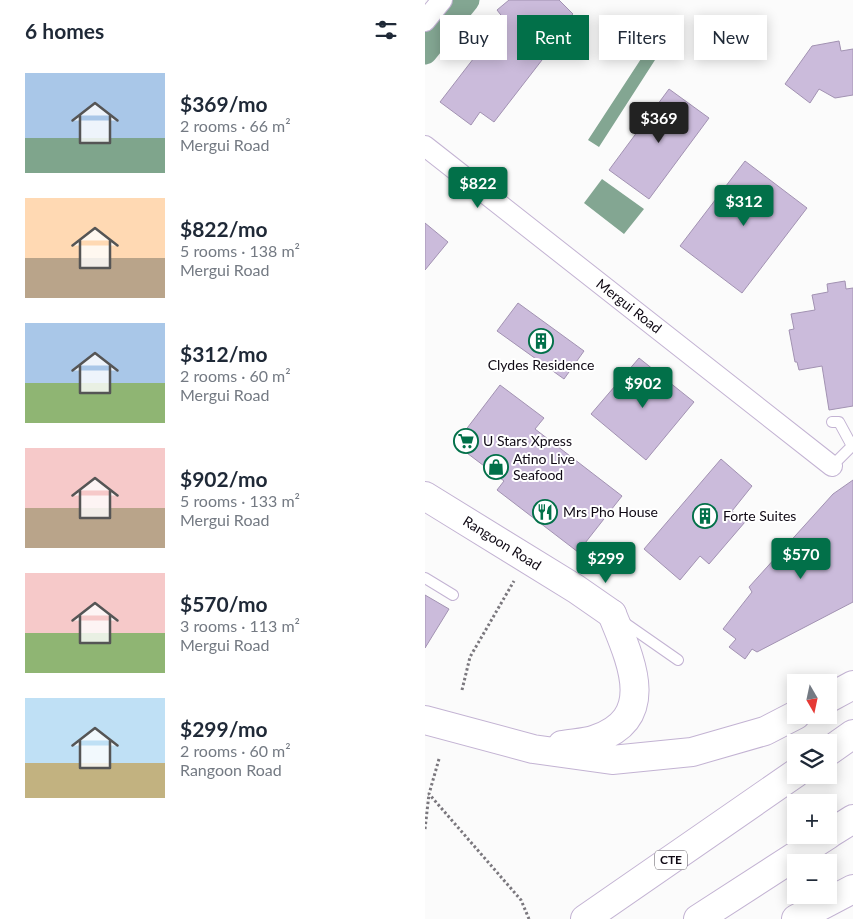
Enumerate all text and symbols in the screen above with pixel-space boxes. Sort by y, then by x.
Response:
chip: Buy [440,15,507,60]
chip: Rent [517,15,589,60]
chip: Filters [599,15,684,60]
chip: New [694,15,767,60]
icon: filters [372,16,400,44]
text: 6 homes [25,18,104,43]
text: $369/mo [180,91,268,116]
icon: home [65,93,125,153]
pin: $369 [629,102,689,144]
text: $369 [640,108,678,127]
text: 2 rooms · 66 m² [180,116,291,135]
text: Mergui Road [180,135,269,154]
pin: $822 [448,166,508,209]
text: $822 [459,173,497,192]
pin: $312 [714,184,774,227]
text: $312 [725,191,763,210]
text: $822/mo [180,216,268,241]
icon: home [65,218,125,278]
text: 5 rooms · 138 m² [180,241,300,260]
text: Mergui Road [180,260,269,279]
street label: Mergui Road [593,275,665,336]
building icon: Clydes Residence [528,328,554,354]
text: $312/mo [180,341,268,366]
icon: home [65,343,125,403]
place label: Clydes Residence [488,356,594,373]
text: 2 rooms · 60 m² [180,366,291,385]
pin: $902 [613,366,673,409]
text: $902 [624,373,662,392]
text: Mergui Road [180,385,269,404]
supermarket icon: U Stars Xpress [453,428,479,454]
place label: U Stars Xpress [483,432,572,449]
place label: Atino Live Seafood [513,450,575,483]
shop icon: Atino Live Seafood [483,454,509,480]
text: $902/mo [180,466,268,491]
icon: home [65,468,125,528]
text: 5 rooms · 133 m² [180,491,300,510]
restaurant icon: Mrs Pho House [532,499,558,525]
place label: Mrs Pho House [563,503,658,520]
building icon: Forte Suites [692,503,718,529]
place label: Forte Suites [723,507,796,524]
text: Mergui Road [180,510,269,529]
street label: Rangoon Road [460,512,544,573]
pin: $570 [771,538,831,580]
pin: $299 [576,542,636,584]
text: $570 [782,544,820,563]
text: $299 [587,548,625,567]
text: $570/mo [180,591,268,616]
icon: home [65,593,125,653]
text: 3 rooms · 113 m² [180,616,300,635]
text: Mergui Road [180,635,269,654]
north arrow [787,674,837,724]
map controls [787,674,837,904]
text: $299/mo [180,716,268,741]
icon: home [65,718,125,778]
button: layers [787,734,837,784]
text: 2 rooms · 60 m² [180,741,291,760]
text: Rangoon Road [180,760,282,779]
button: + [787,794,837,844]
road number: CTE [655,850,687,870]
button: − [787,854,837,904]

